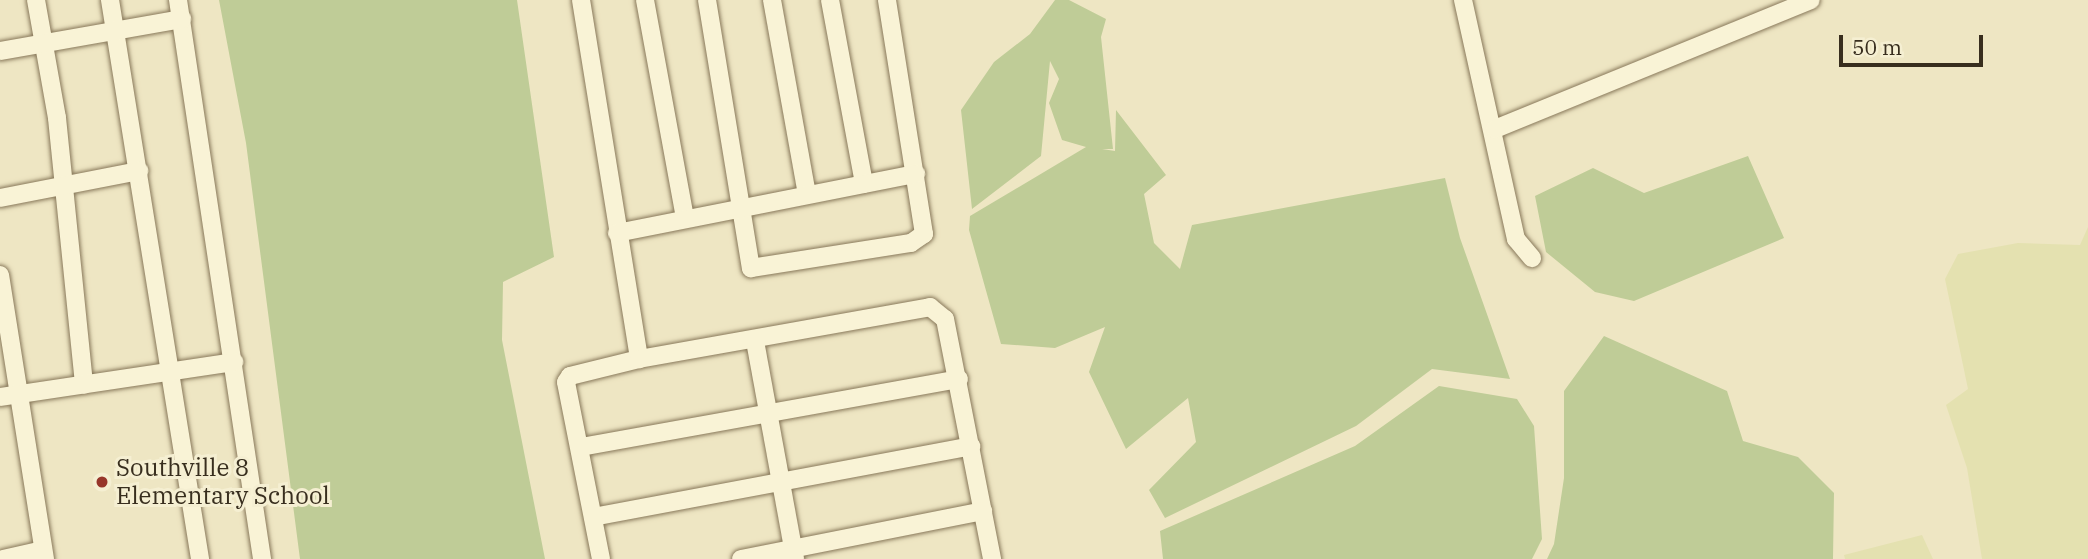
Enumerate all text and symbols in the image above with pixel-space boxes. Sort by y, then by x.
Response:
scale bar [1843,21,1986,65]
text: 50 m [1852,33,1902,61]
place label: Southville 8 Elementary School [116,454,330,510]
marker: Southville 8 Elementary School [94,474,110,490]

